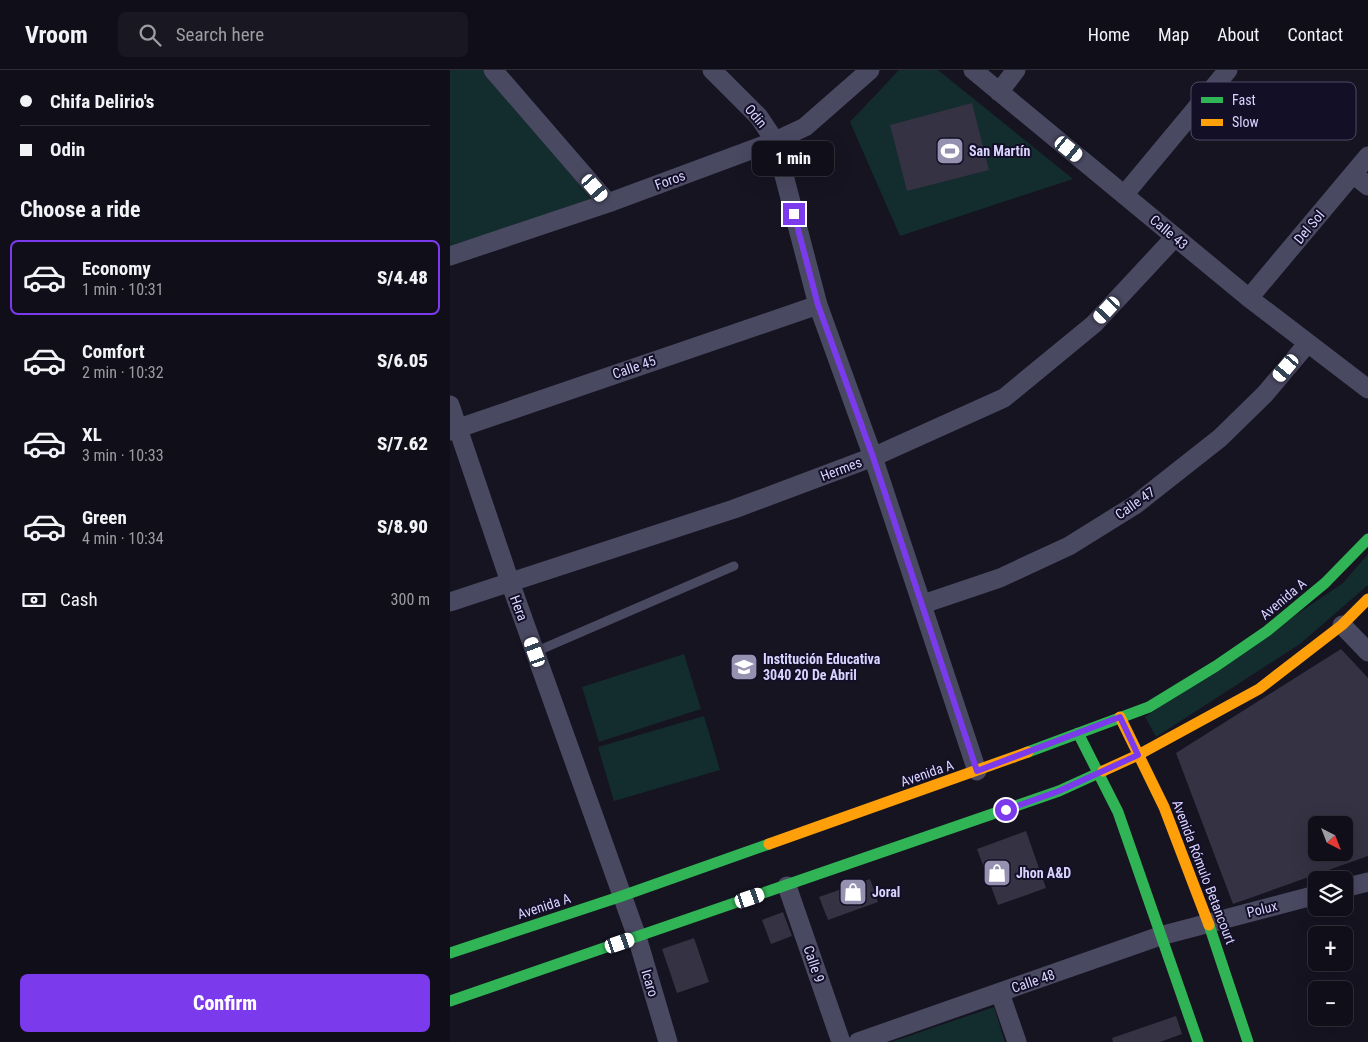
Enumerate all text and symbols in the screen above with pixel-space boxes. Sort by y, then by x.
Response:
search box [118,12,468,57]
text: Vroom [25,21,88,49]
icon: search [136,21,164,49]
text: Search here [176,23,264,46]
text: Home [1088,24,1130,45]
text: Map [1158,24,1189,45]
text: About [1217,24,1259,45]
text: Contact [1287,24,1343,45]
legend [1191,82,1356,140]
text: Chifa Delirio's [50,90,154,113]
text: Fast [1232,92,1256,108]
street label: Odin [742,101,770,131]
text: Slow [1232,114,1259,130]
car [1052,134,1085,164]
sports icon: San Martín [935,136,965,166]
text: Odin [50,138,85,161]
callout: 1 min [753,142,835,176]
place label: San Martín [969,143,1030,159]
text: 1 min [775,149,811,168]
street label: Foros [653,167,687,193]
car [579,172,610,204]
text: Choose a ride [20,197,141,222]
route end [783,203,805,225]
street label: Del Sol [1291,207,1327,247]
street label: Calle 43 [1147,212,1191,252]
icon: car [22,255,67,300]
text: Economy [82,257,151,280]
text: S/4.48 [377,266,428,289]
text: 1 min · 10:31 [82,280,164,299]
car [1091,294,1122,326]
icon: car [22,338,67,383]
text: Comfort [82,340,145,363]
text: S/6.05 [377,349,428,372]
street label: Calle 45 [610,352,658,382]
car [1270,352,1301,384]
text: 2 min · 10:32 [82,363,164,382]
icon: car [22,421,67,466]
text: XL [82,423,102,446]
text: S/7.62 [377,432,428,455]
text: 3 min · 10:33 [82,446,164,465]
street label: Hermes [818,454,864,484]
street label: Calle 47 [1112,484,1158,522]
icon: car [22,504,67,549]
text: Green [82,506,127,529]
text: S/8.90 [377,515,428,538]
text: 4 min · 10:34 [82,529,164,548]
street label: Avenida A [1257,575,1309,623]
icon: cash [20,586,48,614]
text: Cash [60,588,98,611]
text: 300 m [391,590,430,609]
street label: Hera [507,593,531,623]
car [522,635,547,669]
place label: Institución Educativa 3040 20 De Abril [763,651,881,683]
school or university icon: Institución Educativa 3040 20 De Abril [729,652,759,682]
street label: Avenida A [898,756,956,790]
street label: Avenida Rómulo Betancourt [1169,798,1239,946]
route start [995,799,1017,821]
north arrow [1308,816,1352,861]
map controls [1308,816,1353,1026]
shop icon: Jhon A&D [982,858,1012,888]
place label: Jhon A&D [1016,865,1071,881]
button: layers [1308,871,1353,916]
shop icon: Joral [838,877,868,907]
place label: Joral [872,884,900,900]
car [733,886,766,910]
street label: Avenida A [515,890,573,922]
street label: Polux [1245,898,1279,920]
button: + [1308,926,1353,971]
car [603,931,636,955]
street label: Calle 9 [800,944,828,984]
street label: Calle 48 [1009,966,1057,996]
street label: Icaro [638,967,662,999]
button: Confirm [20,974,430,1032]
button: − [1308,981,1353,1026]

